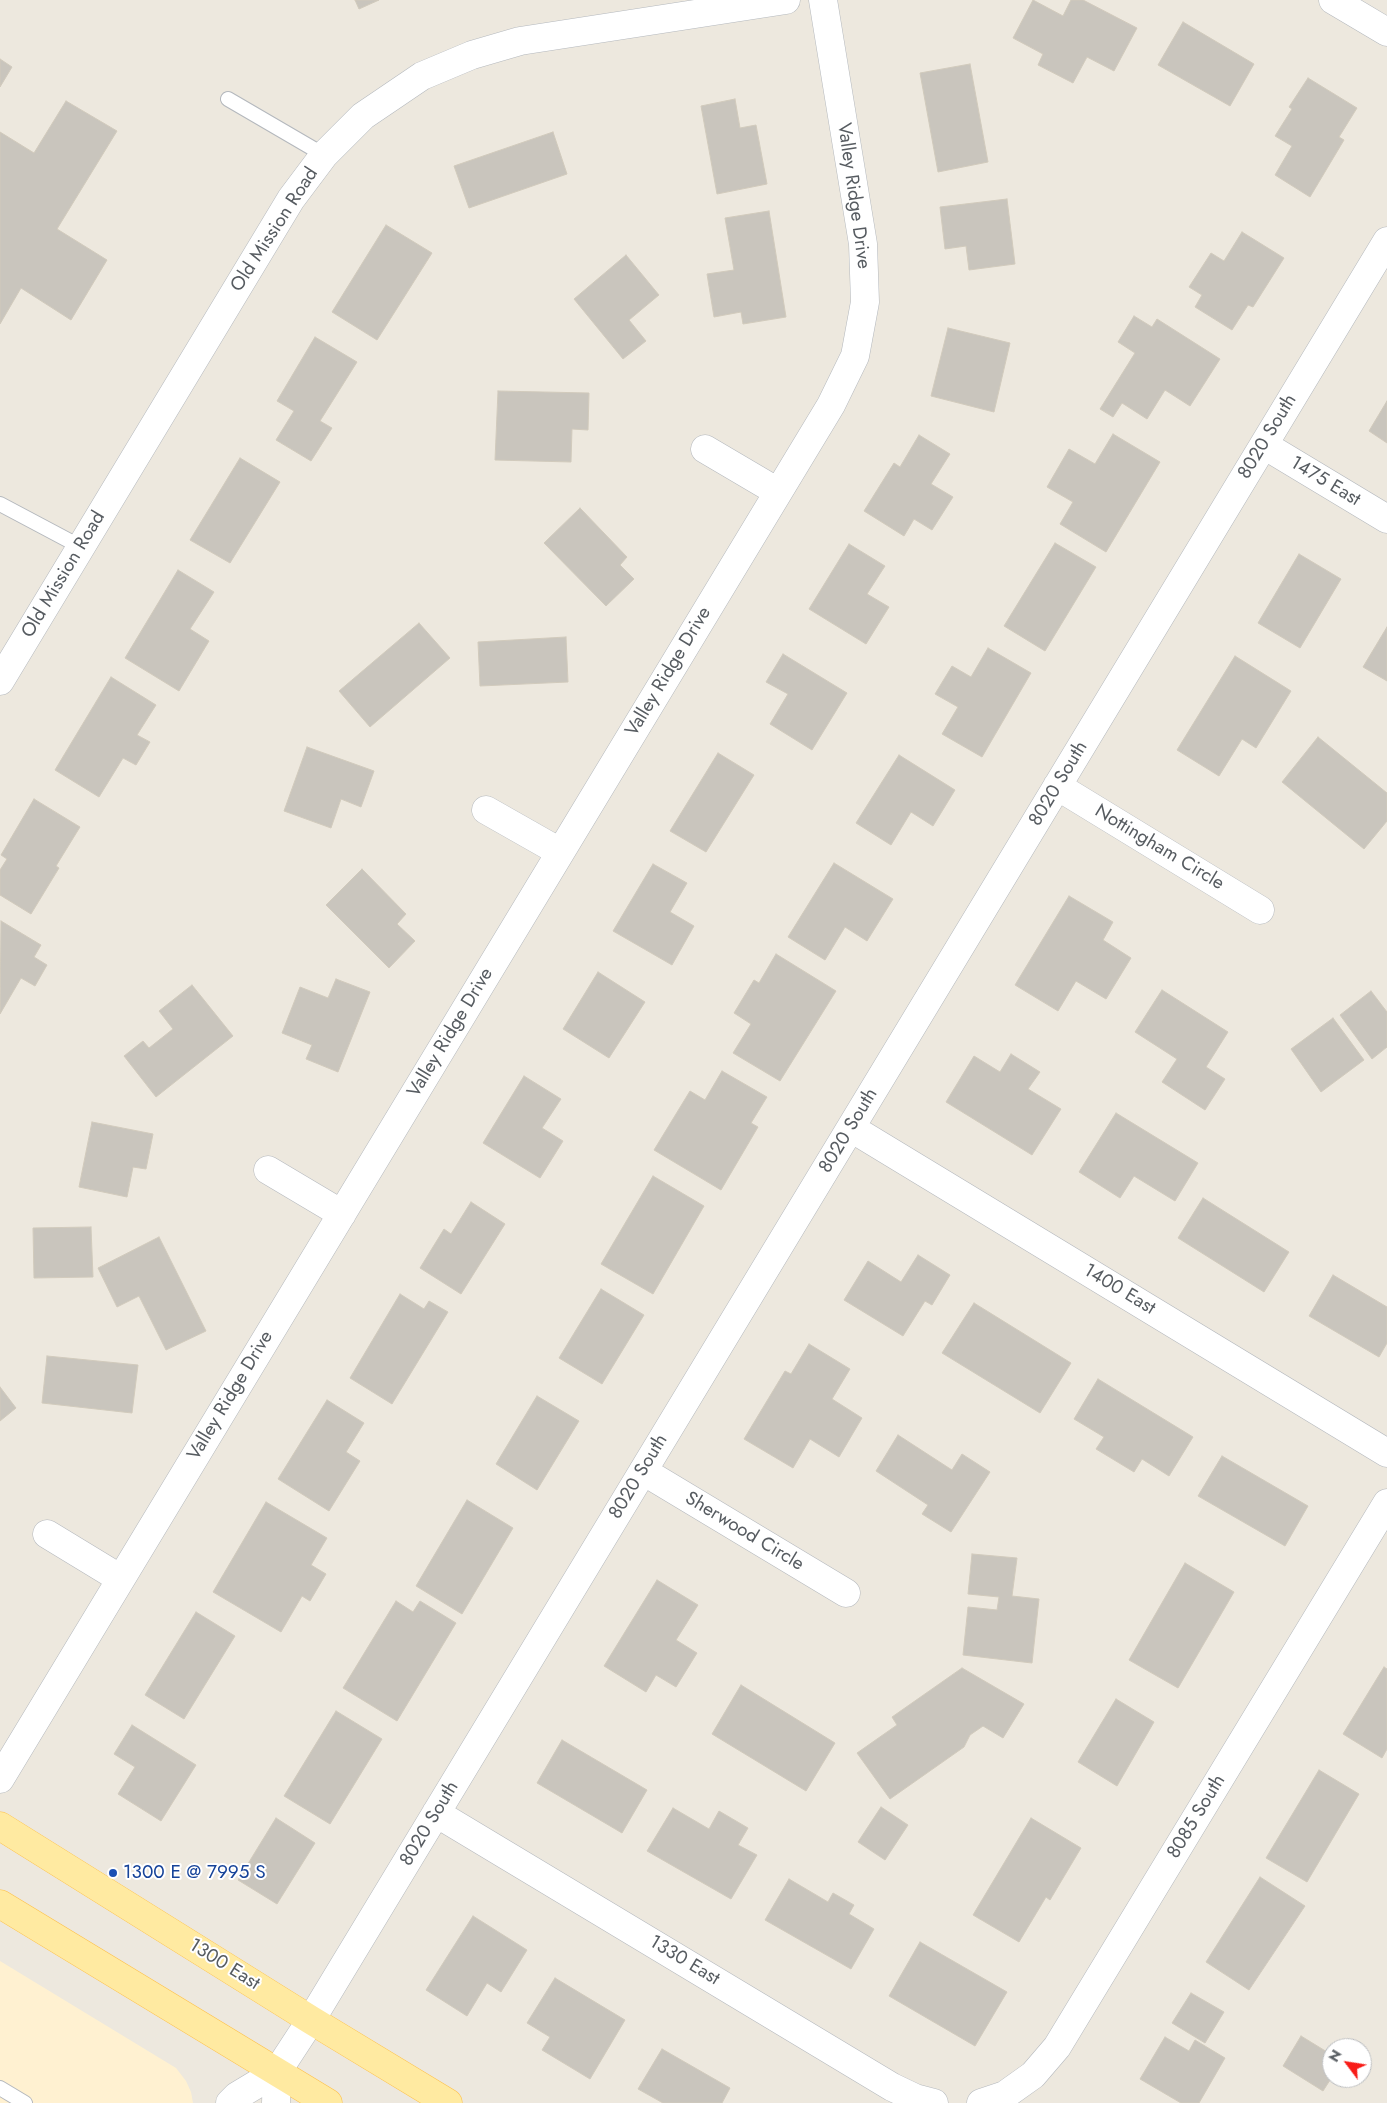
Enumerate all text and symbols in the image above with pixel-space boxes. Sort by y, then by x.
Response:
street label: Valley Ridge Drive [831,122,875,270]
street label: Old Mission Road [226,164,324,296]
street label: 8020 South [1234,390,1302,484]
street label: 1475 East [1286,452,1364,512]
street label: Old Mission Road [17,508,111,642]
street label: Valley Ridge Drive [621,603,717,741]
street label: 8020 South [1025,737,1093,831]
street label: Nottingham Circle [1090,800,1228,896]
street label: Valley Ridge Drive [403,964,499,1102]
street label: 8020 South [815,1084,883,1178]
street label: 1400 East [1079,1260,1159,1320]
street label: Valley Ridge Drive [183,1327,279,1465]
street label: 8020 South [605,1430,673,1524]
street label: Sherwood Circle [680,1488,808,1576]
street label: 8085 South [1163,1771,1231,1863]
street label: 8020 South [396,1777,464,1871]
place label: 1300 E @ 7995 S [123,1862,266,1884]
marker: 1300 E @ 7995 S [107,1867,119,1879]
street label: 1330 East [645,1931,723,1991]
street label: 1300 East [184,1934,264,1996]
north arrow [1322,2038,1372,2088]
text: N [1324,2046,1346,2066]

